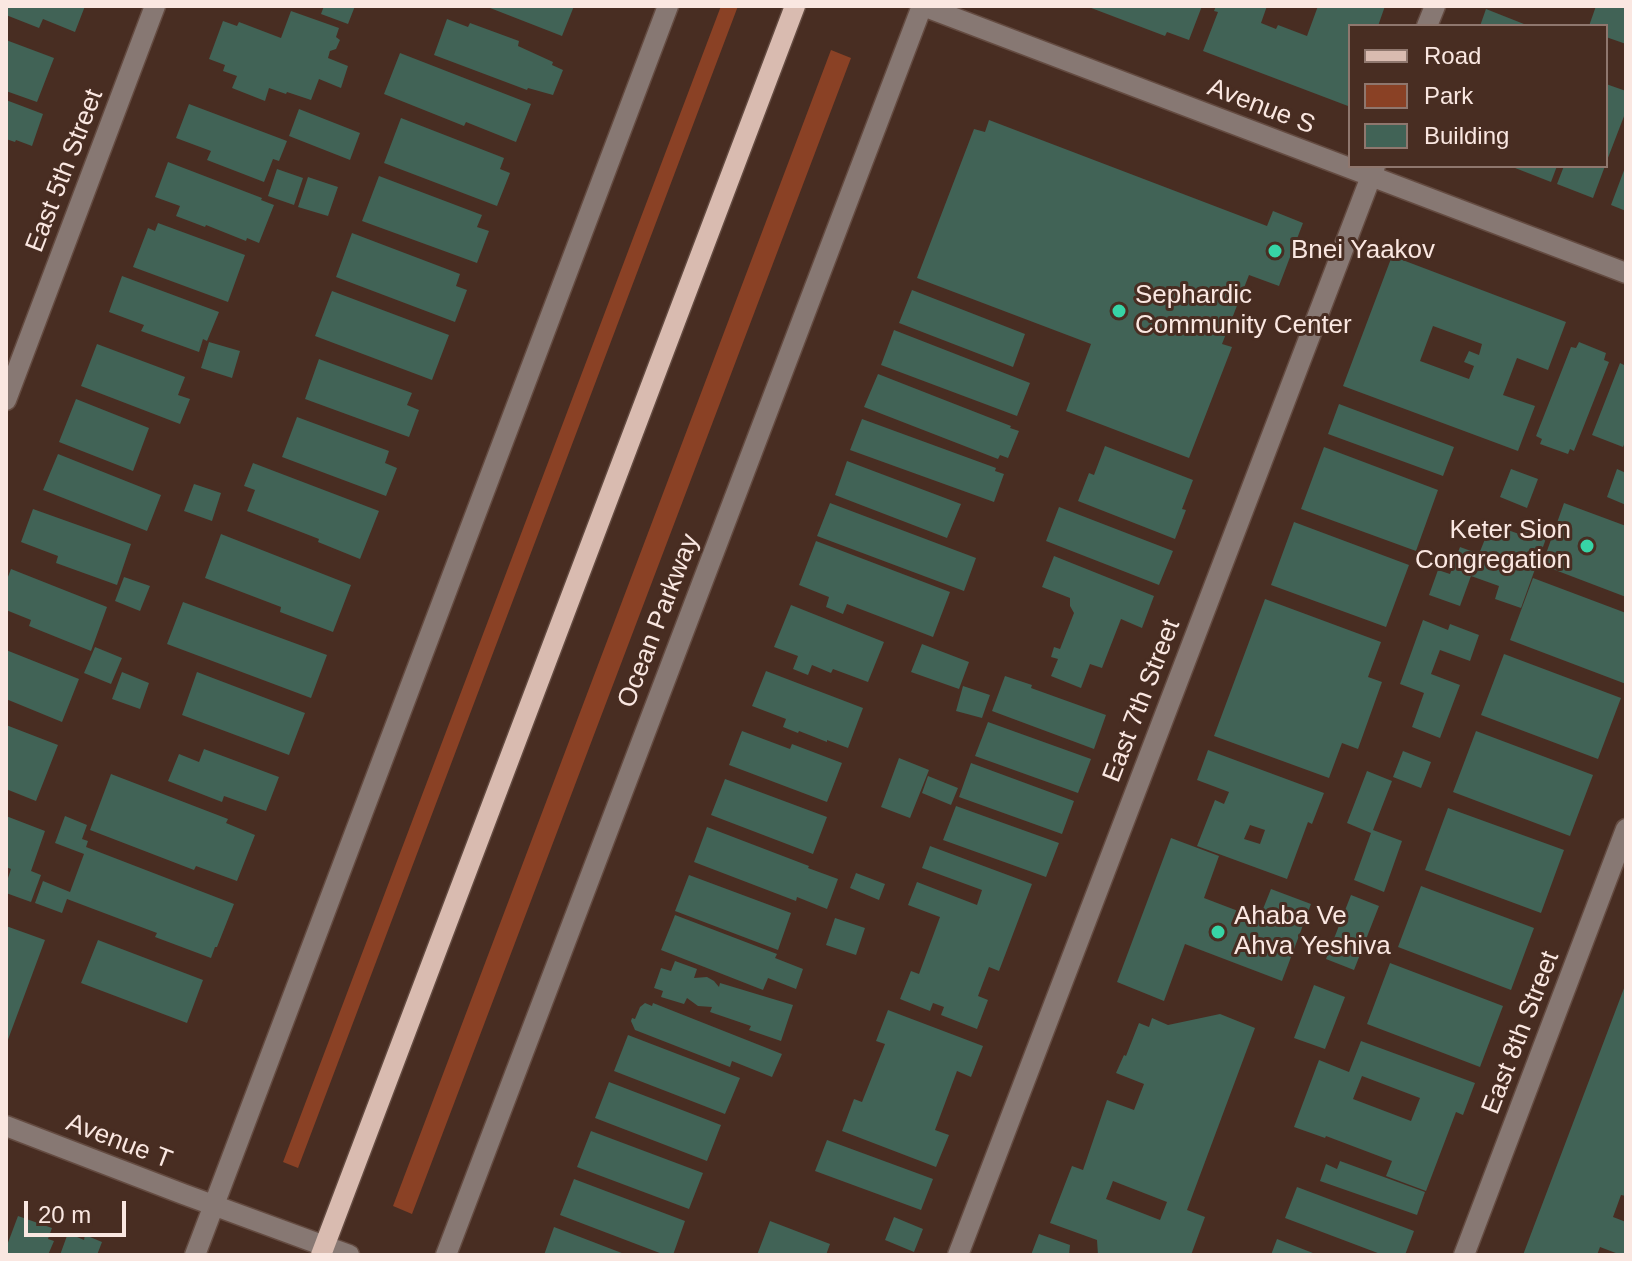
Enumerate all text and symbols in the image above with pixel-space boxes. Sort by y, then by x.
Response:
legend [1348,24,1608,168]
text: Road [1424,42,1481,69]
street label: Avenue S [1203,72,1319,142]
text: Park [1424,82,1473,109]
street label: East 5th Street [20,85,110,257]
text: Building [1424,122,1509,149]
place label: Bnei Yaakov [1291,235,1435,267]
marker: Bnei Yaakov [1266,242,1284,260]
place label: Sephardic Community Center [1135,280,1352,342]
marker: Sephardic Community Center [1110,302,1128,320]
place label: Keter Sion Congregation [1415,515,1571,576]
street label: Ocean Parkway [612,530,706,712]
marker: Keter Sion Congregation [1578,537,1596,555]
street label: East 7th Street [1097,615,1187,787]
place label: Ahaba Ve Ahva Yeshiva [1234,901,1391,962]
marker: Ahaba Ve Ahva Yeshiva [1209,923,1227,941]
street label: East 8th Street [1476,947,1566,1119]
street label: Avenue T [62,1108,176,1176]
scale bar [28,1185,130,1235]
text: 20 m [38,1201,91,1228]

